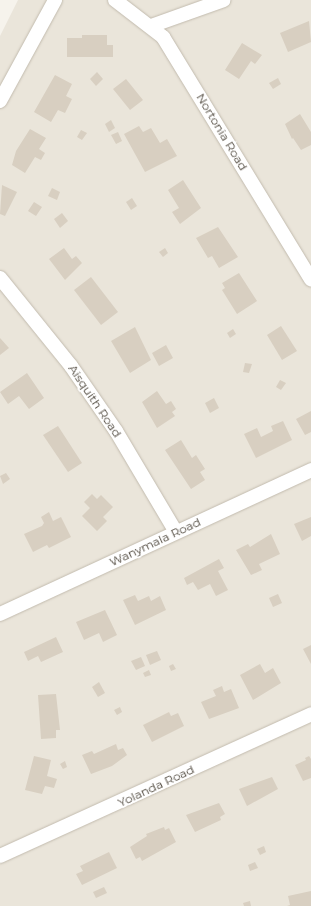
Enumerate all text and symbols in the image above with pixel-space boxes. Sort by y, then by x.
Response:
street label: Nortonia Road [193,91,251,173]
street label: Aisquith Road [65,362,125,440]
street label: Wanymala Road [107,515,203,569]
street label: Yolanda Road [116,762,196,810]

